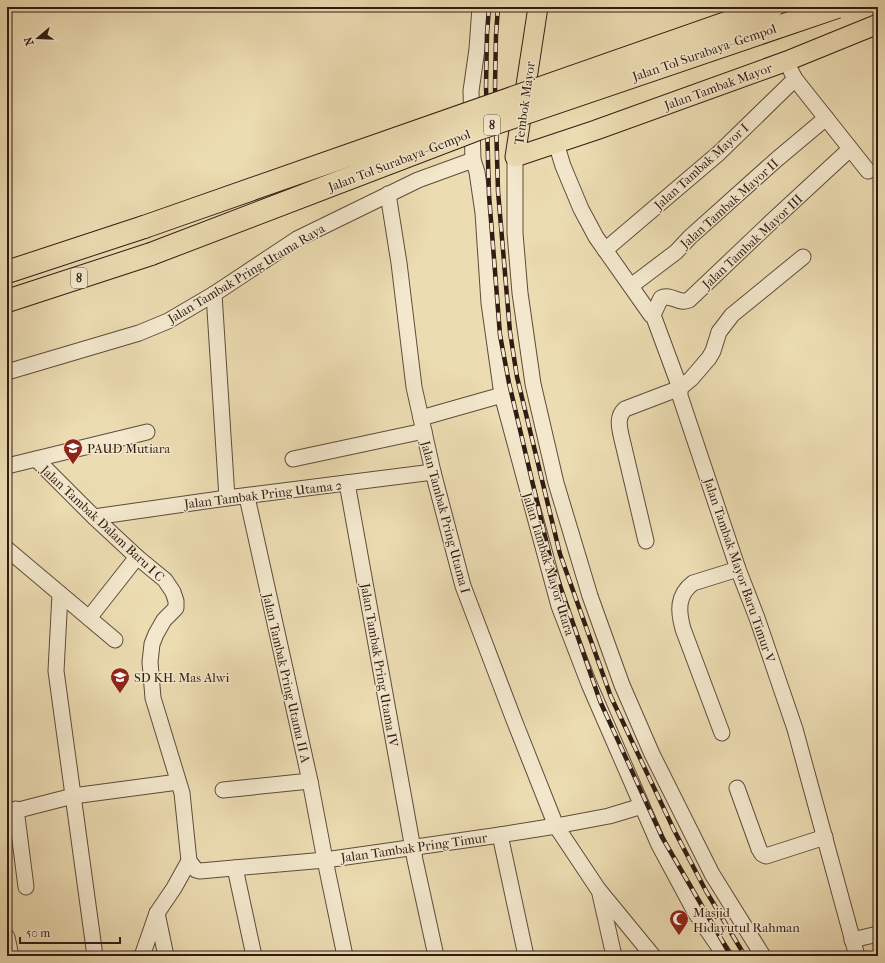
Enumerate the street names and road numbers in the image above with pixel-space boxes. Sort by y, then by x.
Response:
street label: Jalan Tol Surabaya–Gempol [629,21,778,85]
street label: Tembok Mayor [511,60,538,146]
street label: Jalan Tambak Mayor [661,60,775,113]
road number: 8 [484,115,500,135]
street label: Jalan Tambak Mayor I [650,120,752,213]
street label: Jalan Tol Surabaya–Gempol [325,126,473,195]
street label: Jalan Tambak Mayor II [677,155,781,252]
street label: Jalan Tambak Mayor III [698,191,806,292]
street label: Jalan Tambak Pring Utama Raya [164,220,328,327]
road number: 8 [71,268,87,288]
street label: Jalan Tambak Pring Utama I [418,438,473,595]
street label: Jalan Tambak Dalam Baru I C [37,462,168,585]
street label: Jalan Tambak Mayor Baru Timur V [701,475,778,665]
street label: Jalan Tambak Pring Utama 2 [182,477,343,512]
street label: Jalan Tambak Mayor Utara [519,490,578,638]
street label: Jalan Tambak Pring Utama IV [358,581,401,748]
street label: Jalan Tambak Pring Utama II A [259,591,313,765]
street label: Jalan Tambak Pring Timur [339,830,489,865]

